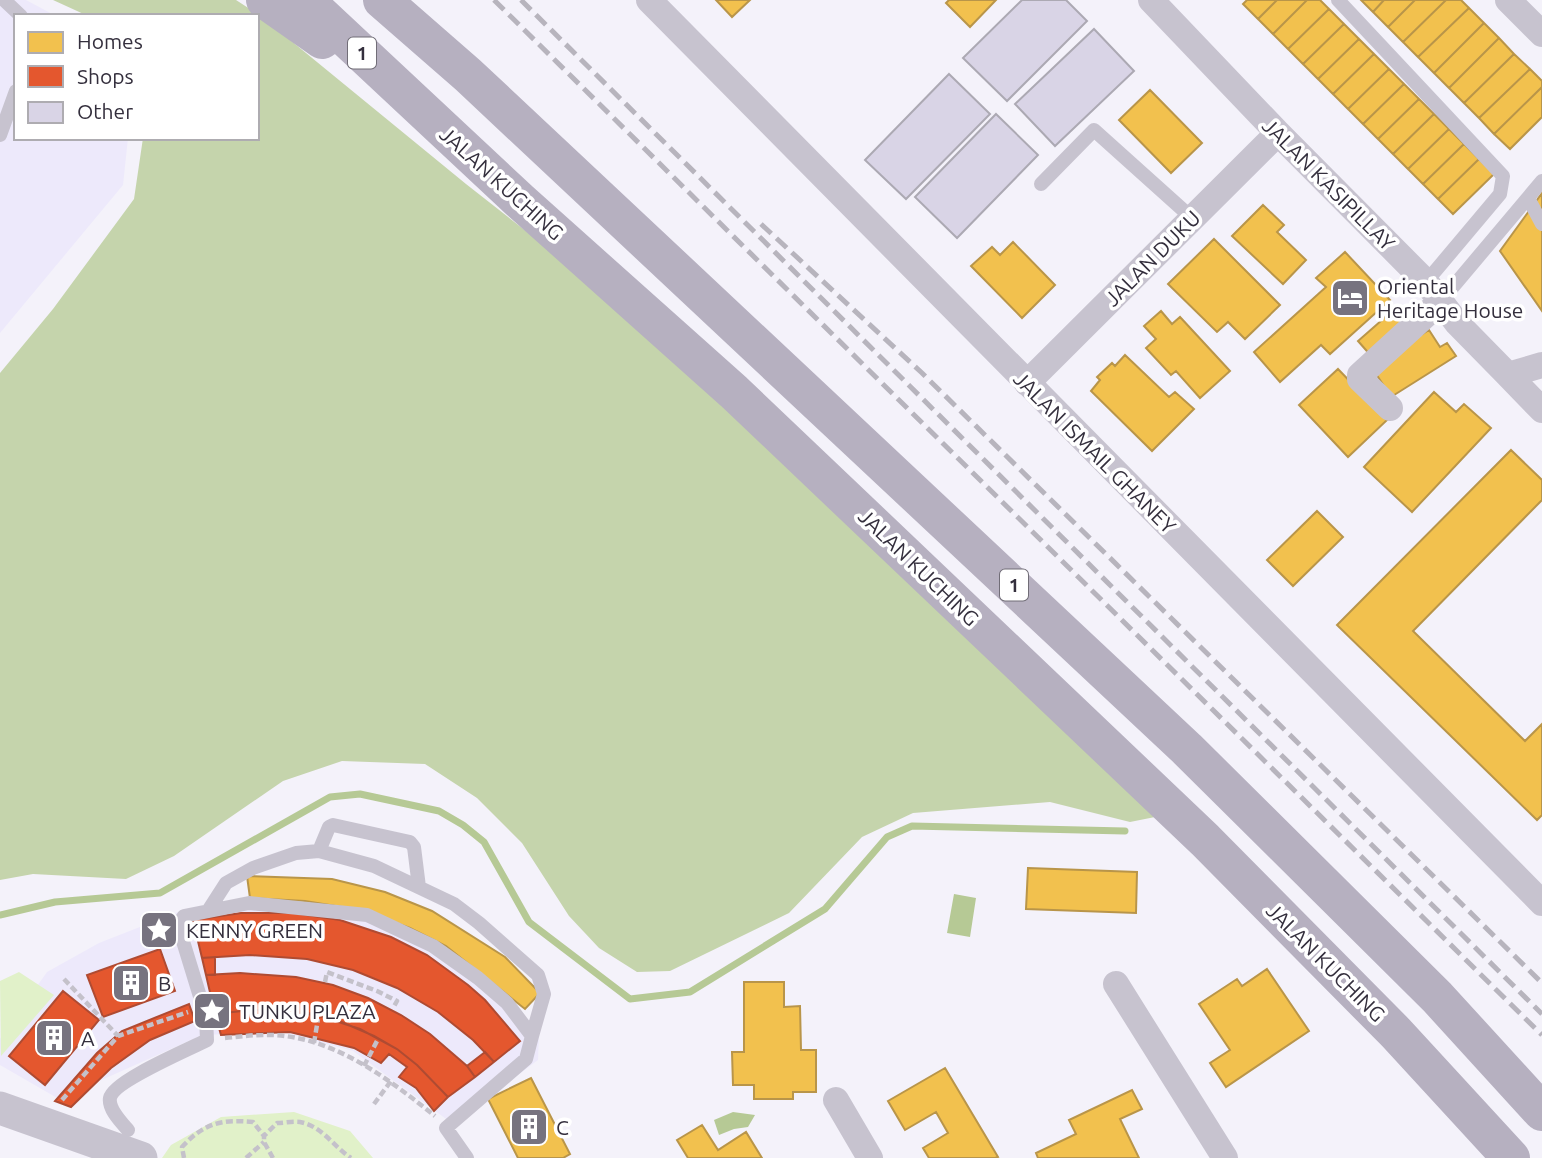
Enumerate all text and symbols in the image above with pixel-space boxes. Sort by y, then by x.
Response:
legend [14,14,259,140]
text: Homes [77,29,143,53]
road number: 1 [348,38,376,68]
text: Shops [77,64,134,88]
text: Other [77,99,133,123]
street label: JALAN KASIPILLAY [1258,113,1400,255]
street label: JALAN KUCHING [435,121,569,245]
street label: JALAN DUKU [1099,205,1205,311]
place label: Oriental Heritage House [1377,274,1523,322]
hotel icon: Oriental Heritage House [1329,277,1371,319]
street label: JALAN ISMAIL GHANEY [1009,366,1181,538]
street label: JALAN KUCHING [854,504,984,630]
road number: 1 [1000,570,1028,600]
street label: JALAN KUCHING [1262,898,1390,1026]
place icon: KENNY GREEN [138,909,180,951]
place label: KENNY GREEN [186,918,323,942]
building icon: B [110,962,152,1004]
place label: B [158,971,171,995]
place icon: TUNKU PLAZA [191,990,233,1032]
place label: TUNKU PLAZA [239,999,376,1023]
building icon: A [33,1017,75,1059]
place label: A [81,1026,95,1050]
building icon: C [508,1106,550,1148]
place label: C [556,1115,569,1139]

